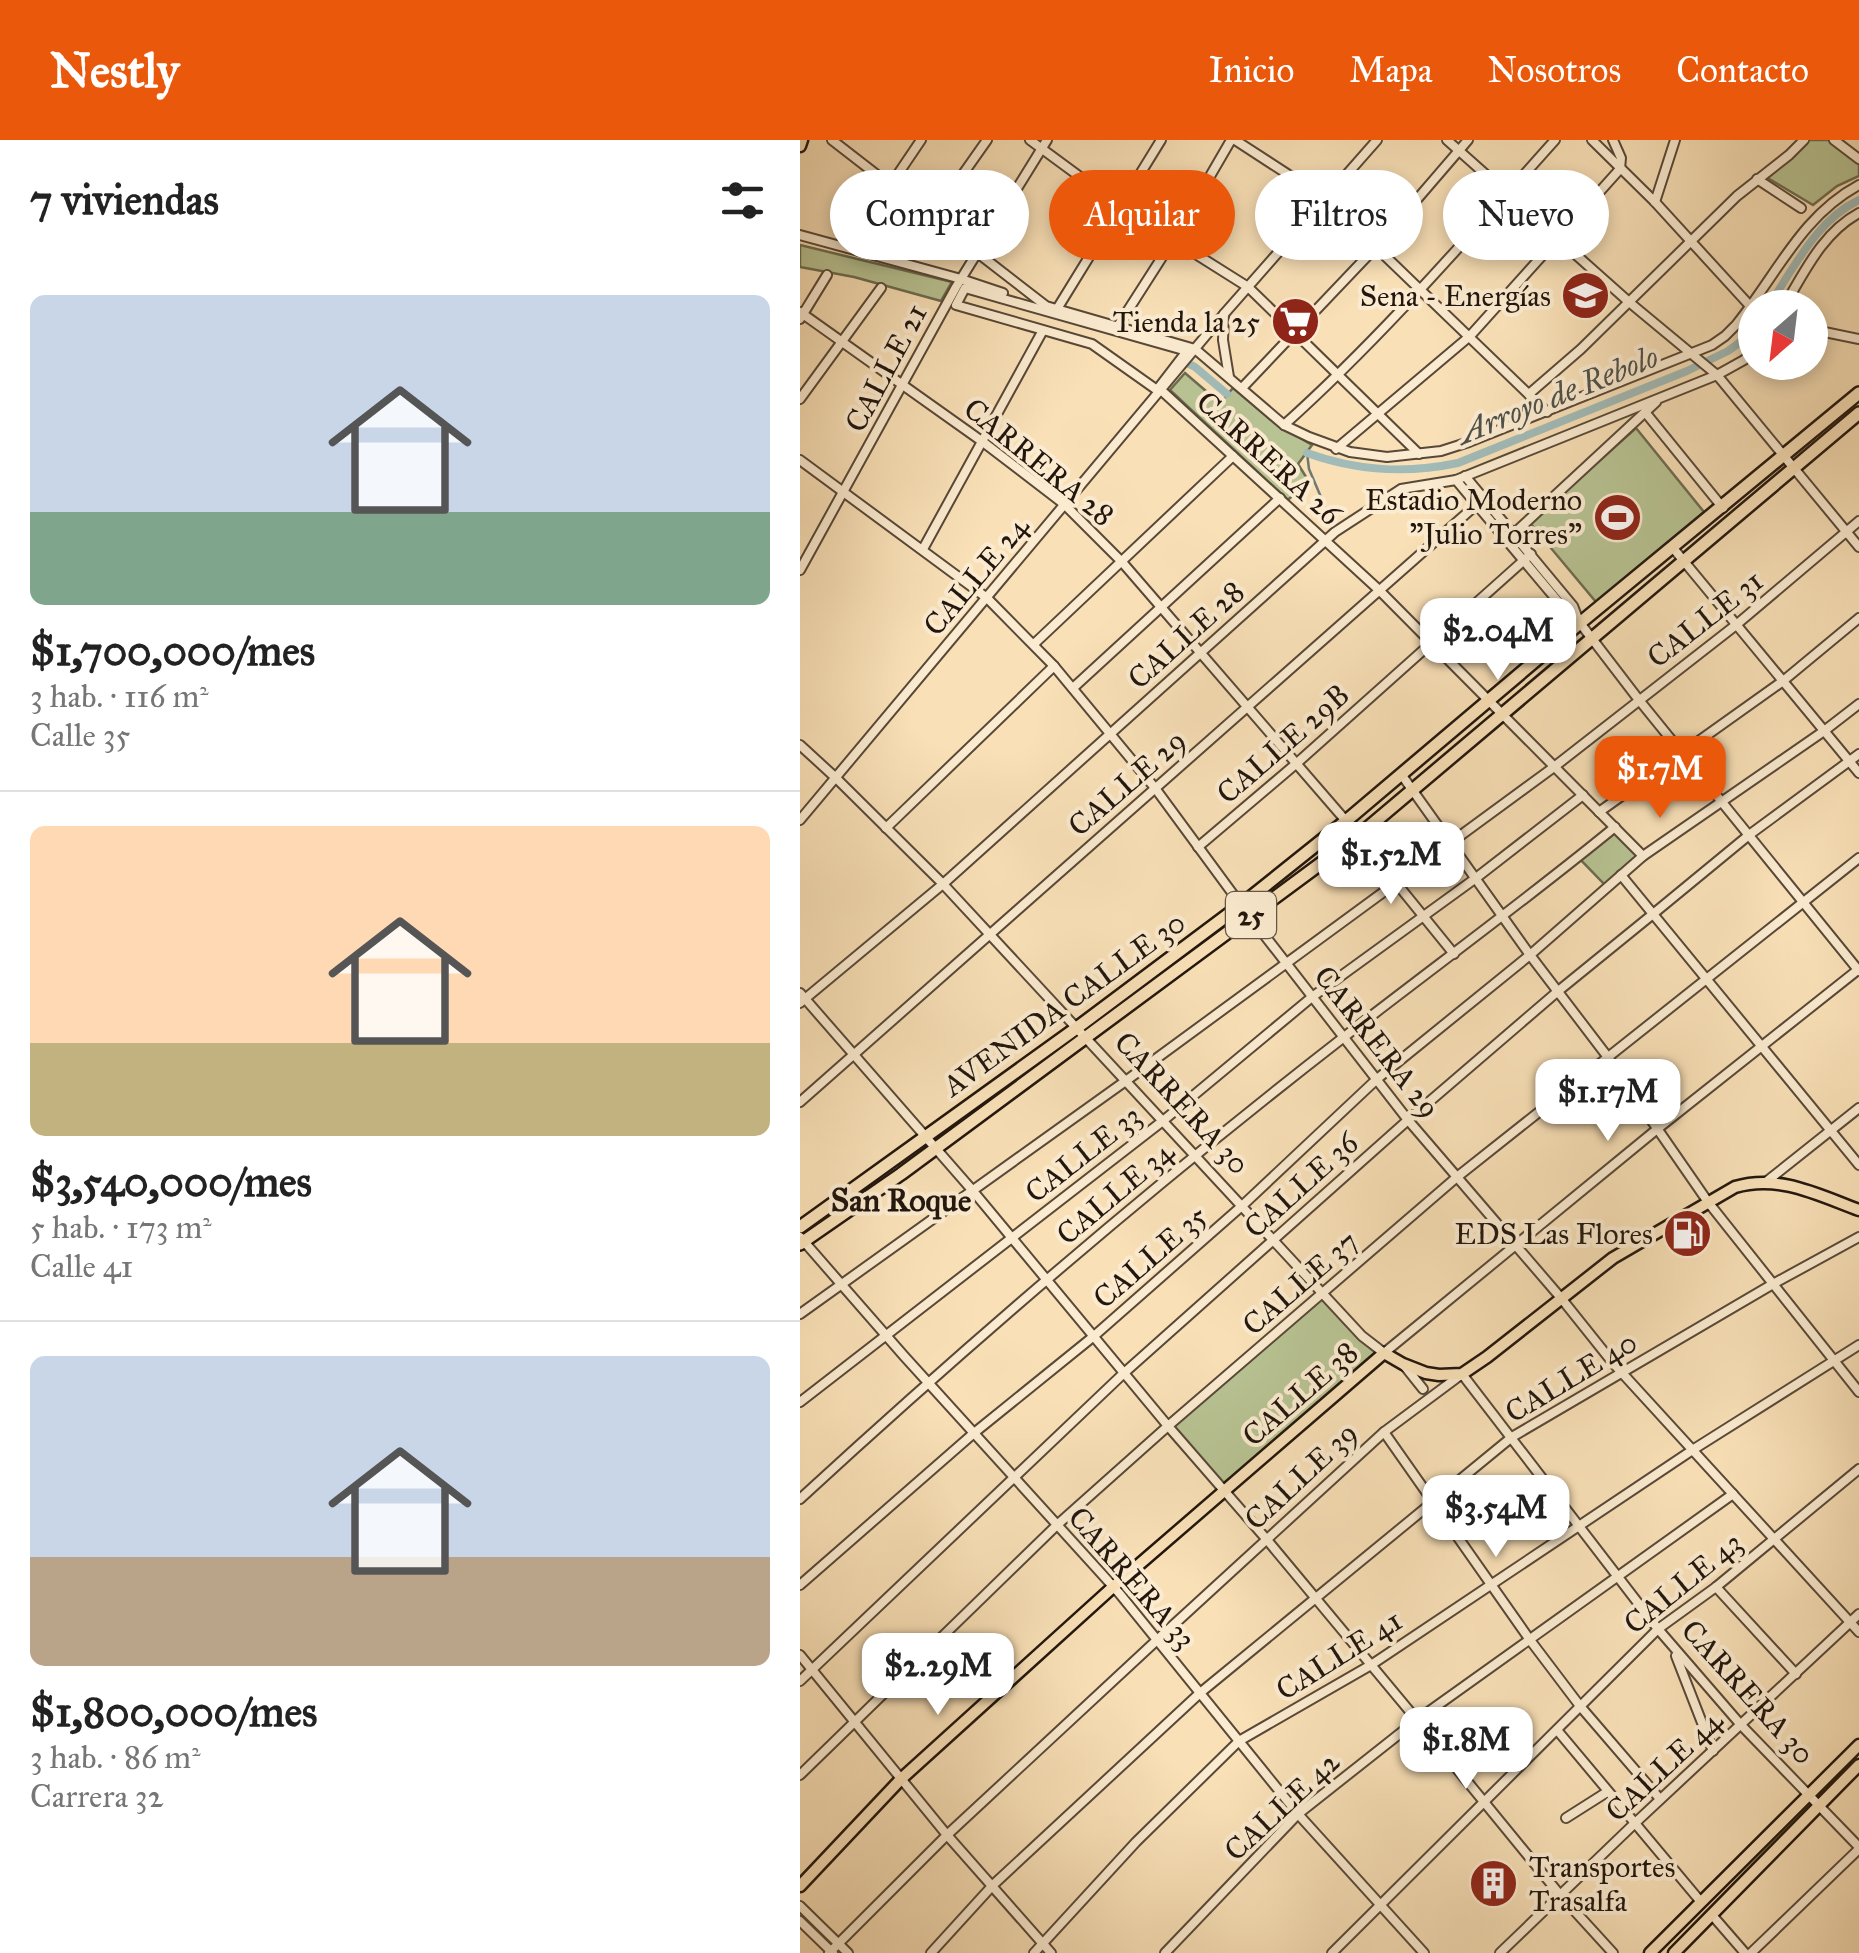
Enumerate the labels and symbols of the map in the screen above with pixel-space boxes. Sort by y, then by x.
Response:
school or university icon: Sena - Energías [1560,270,1612,322]
place label: Sena - Energías [1360,278,1551,314]
north arrow [1738,290,1828,380]
supermarket icon: Tienda la 25 [1269,296,1321,348]
street label: CALLE 21 [837,298,935,438]
place label: Tienda la 25 [1113,304,1260,340]
water label: Arroyo de Rebolo [1449,337,1664,454]
street label: CARRERA 26 [1189,384,1350,533]
street label: CARRERA 28 [957,390,1121,534]
place label: Estadio Moderno "Julio Torres" [1365,482,1582,552]
sports icon: Estadio Moderno "Julio Torres" [1591,491,1643,543]
street label: CALLE 24 [916,508,1037,643]
street label: CALLE 31 [1640,563,1770,675]
street label: CALLE 28 [1121,574,1251,696]
pin: $2.04M [1417,598,1579,683]
street label: CALLE 29B [1209,677,1357,812]
street label: CALLE 29 [1061,722,1194,845]
pin: $1.7M [1590,736,1730,821]
pin: $1.52M [1310,822,1472,907]
road number: 25 [1226,892,1276,938]
street label: AVENIDA CALLE 30 [934,904,1192,1105]
street label: CARRERA 29 [1306,959,1448,1126]
street label: CARRERA 30 [1107,1024,1257,1182]
pin: $1.17M [1527,1059,1689,1144]
street label: CALLE 33 [1018,1098,1148,1210]
street label: CALLE 36 [1237,1124,1366,1245]
street label: CALLE 34 [1049,1133,1182,1252]
district label: San Roque [831,1181,971,1220]
street label: CALLE 35 [1086,1198,1214,1316]
fuel station icon: EDS Las Flores [1662,1208,1714,1260]
place label: EDS Las Flores [1455,1216,1653,1252]
street label: CALLE 37 [1235,1223,1365,1343]
street label: CALLE 40 [1499,1324,1643,1430]
street label: CALLE 38 [1235,1334,1365,1454]
street label: CALLE 39 [1237,1415,1366,1538]
pin: $3.54M [1415,1475,1577,1560]
street label: CARRERA 33 [1061,1500,1203,1656]
street label: CALLE 43 [1617,1524,1749,1642]
street label: CALLE 41 [1269,1602,1409,1708]
street label: CARRERA 30 [1674,1612,1822,1772]
pin: $2.29M [857,1633,1019,1718]
street label: CALLE 44 [1598,1702,1731,1829]
pin: $1.8M [1396,1707,1536,1792]
street label: CALLE 42 [1217,1743,1347,1868]
place label: Transportes Trasalfa [1529,1849,1676,1919]
building icon: Transportes Trasalfa [1468,1858,1520,1910]

